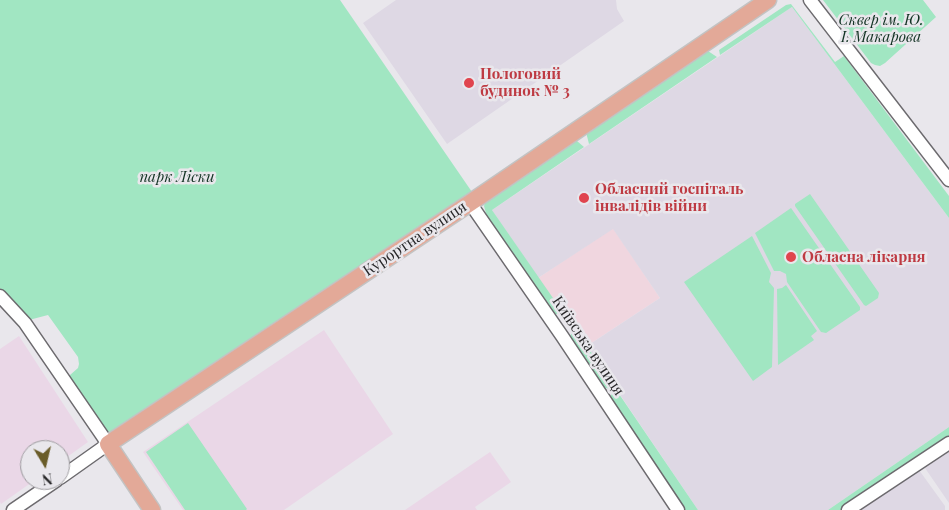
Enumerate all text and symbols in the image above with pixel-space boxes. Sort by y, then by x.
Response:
park label: Сквер ім. Ю. І. Макарова [838,11,924,46]
place label: Пологовий будинок № 3 [480,65,570,100]
marker: Пологовий будинок № 3 [462,76,476,90]
park label: парк Ліски [139,168,215,186]
place label: Обласний госпіталь інвалідів війни [595,180,743,215]
marker: Обласний госпіталь інвалідів війни [577,191,591,205]
street label: Курортна вулиця [360,198,470,280]
place label: Обласна лікарня [802,248,925,266]
marker: Обласна лікарня [784,250,798,264]
street label: Київська вулиця [548,293,628,399]
north arrow [20,440,70,490]
text: N [41,469,54,489]

